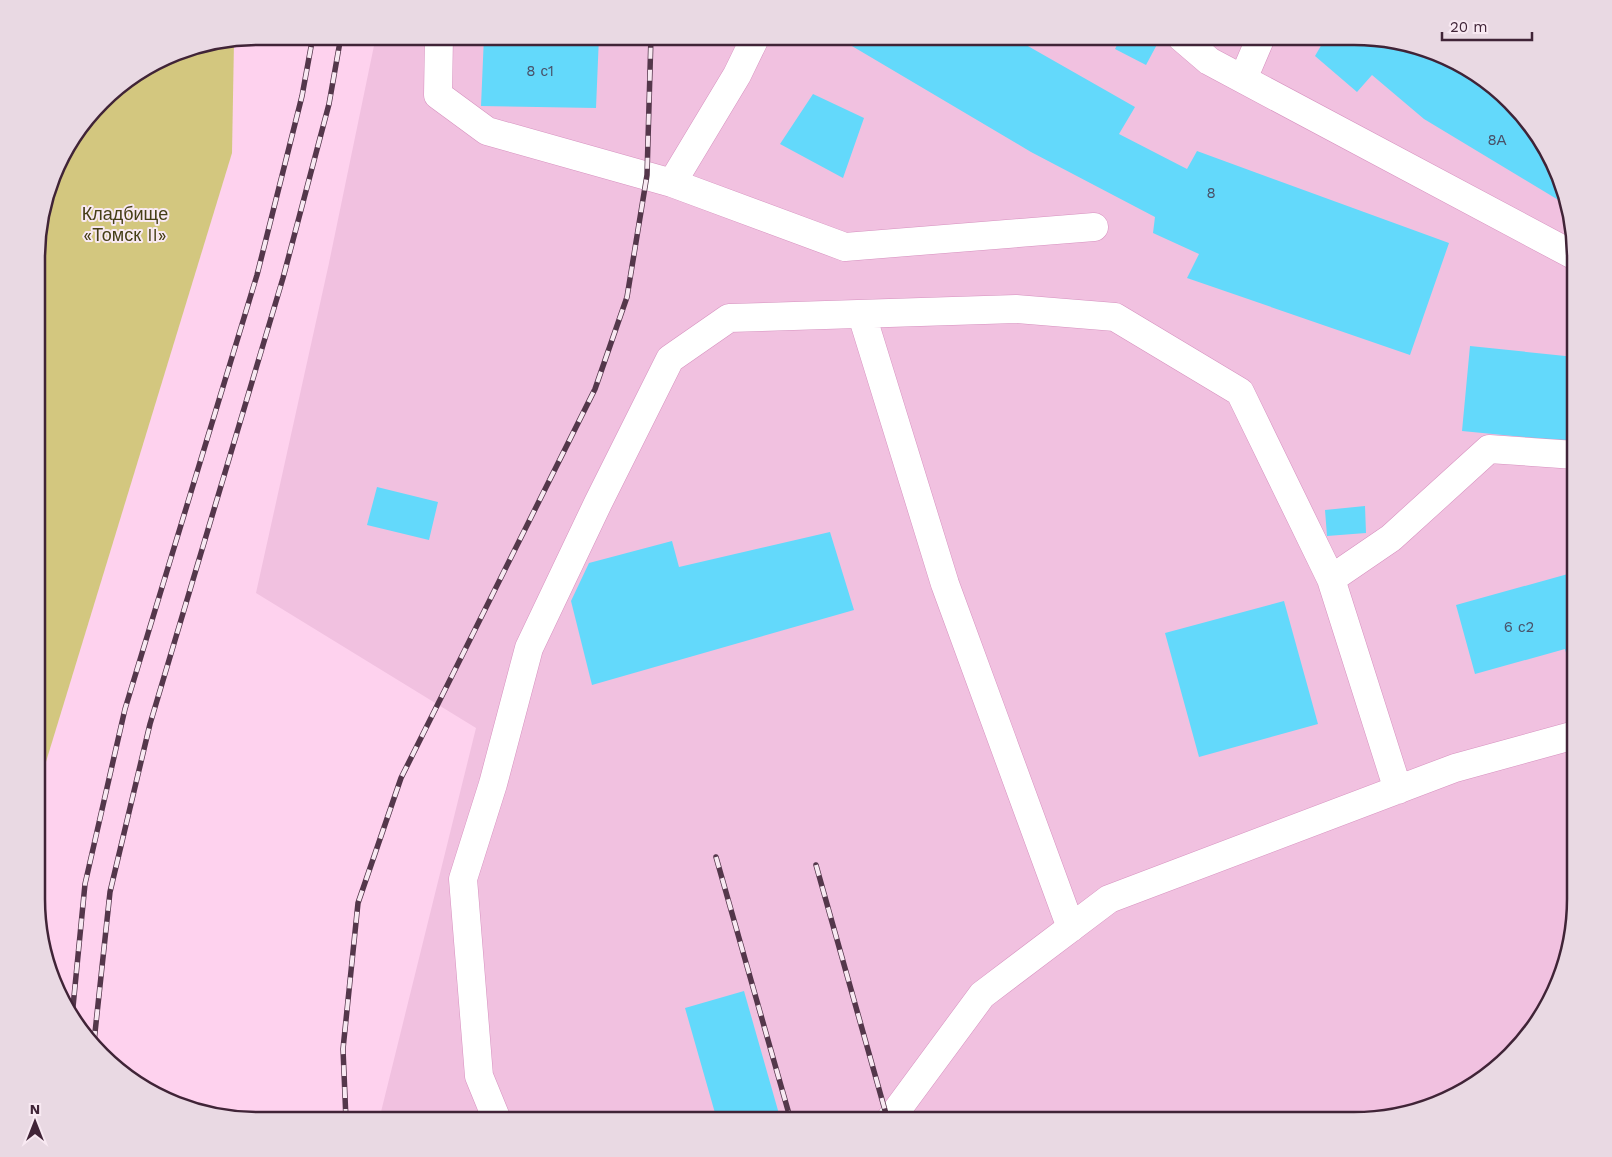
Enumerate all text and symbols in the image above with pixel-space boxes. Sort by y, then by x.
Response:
scale bar [1442,10,1532,42]
text: 20 m [1450,18,1488,36]
house number: 8 с1 [526,62,554,80]
house number: 8А [1487,131,1507,149]
house number: 8 [1206,184,1216,202]
park label: Кладбище «Томск II» [82,203,168,245]
house number: 6 с2 [1504,618,1534,636]
north arrow [10,1097,60,1147]
text: N [30,1101,40,1117]

